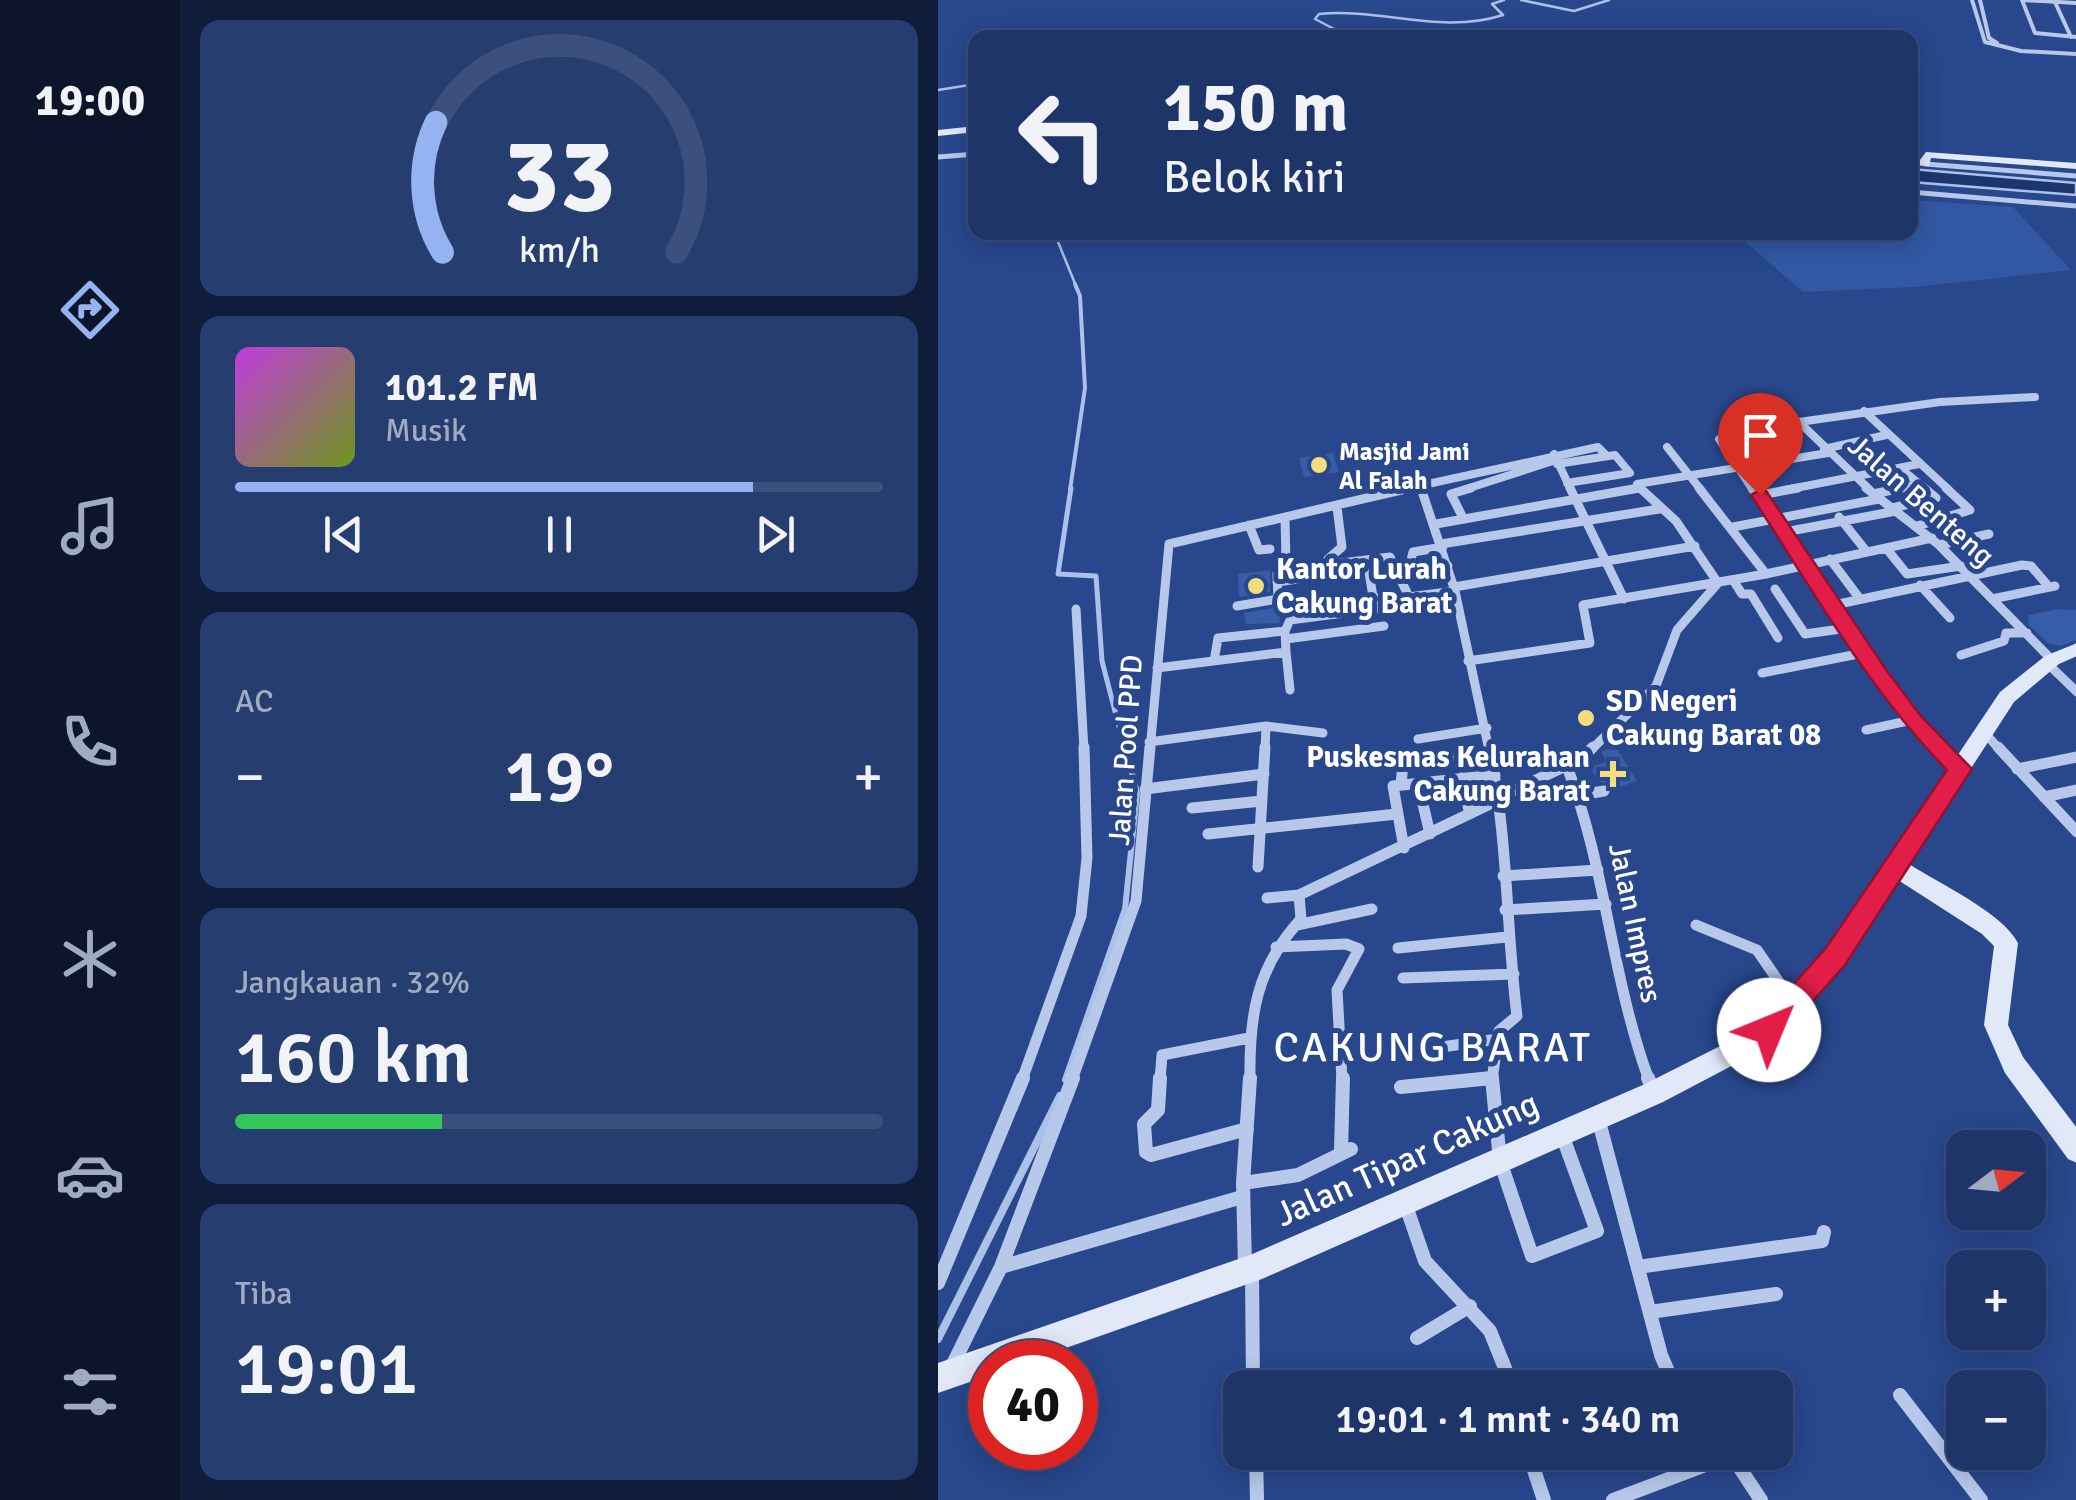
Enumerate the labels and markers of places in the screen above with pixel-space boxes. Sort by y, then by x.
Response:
pin [1718,393,1803,496]
place label: Masjid Jami Al Falah [1339,436,1470,496]
marker: Masjid Jami Al Falah [1308,454,1330,476]
place label: Kantor Lurah Cakung Barat [1276,551,1452,622]
marker: Kantor Lurah Cakung Barat [1245,575,1267,597]
place label: SD Negeri Cakung Barat 08 [1606,683,1821,754]
marker: SD Negeri Cakung Barat 08 [1575,707,1597,729]
place label: Puskesmas Kelurahan Cakung Barat [1306,739,1590,810]
marker: Puskesmas Kelurahan Cakung Barat [1600,761,1626,787]

